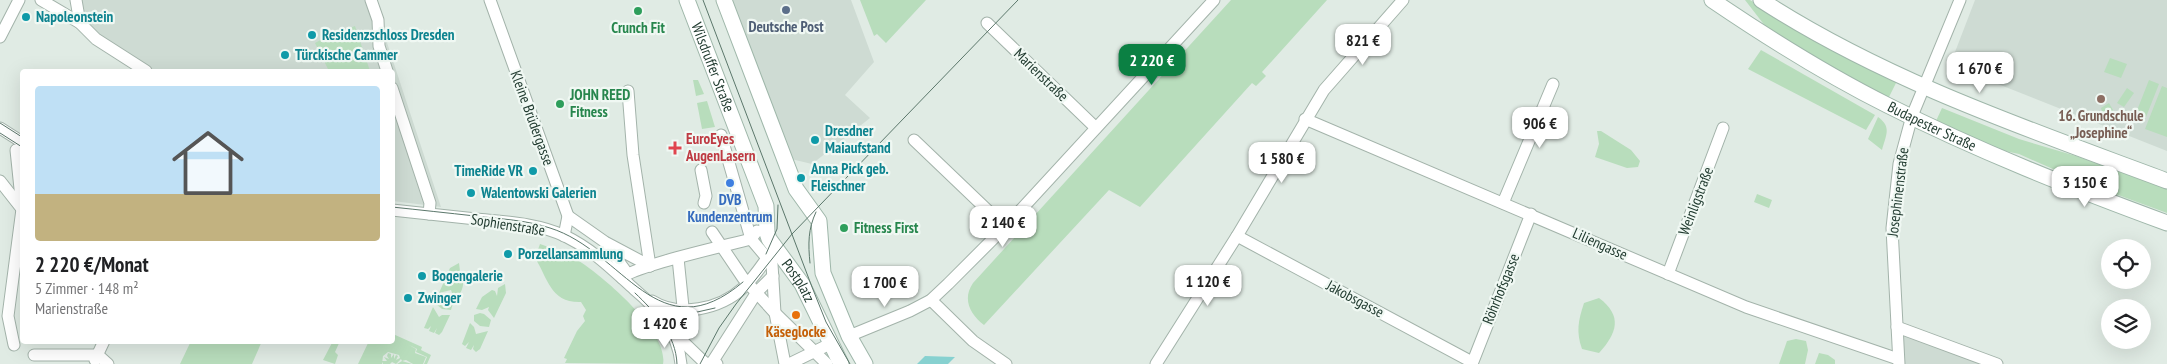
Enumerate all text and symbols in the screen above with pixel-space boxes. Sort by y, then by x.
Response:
marker: Deutsche Post [780,4,792,16]
marker: Crunch Fit [632,5,644,17]
place label: Napoleonstein [36,7,114,26]
marker: Napoleonstein [20,11,32,23]
place label: Deutsche Post [748,17,824,36]
place label: Crunch Fit [611,18,665,37]
street label: Wilsdruffer Straße [687,20,739,115]
pin: 821 € [1328,23,1398,66]
place label: Residenzschloss Dresden [322,25,455,44]
marker: Residenzschloss Dresden [306,29,318,41]
text: 821 € [1346,30,1380,50]
street label: Marienstraße [1010,44,1073,105]
pin: 2 220 € [1106,44,1198,86]
place label: Türckische Cammer [295,45,398,64]
marker: Türckische Cammer [279,49,291,61]
text: 2 220 € [1130,50,1174,70]
pin: 1 670 € [1934,52,2026,94]
text: 1 670 € [1958,58,2002,78]
street label: Kleine Brüdergasse [507,68,558,168]
place label: JOHN REED Fitness [569,85,630,121]
marker: 16. Grundschule „Josephine“ [2095,93,2107,105]
street label: Budapester Straße [1885,97,1979,155]
marker: JOHN REED Fitness [554,98,566,110]
pin: 906 € [1505,106,1575,149]
place label: 16. Grundschule „Josephine“ [2058,106,2144,142]
text: 906 € [1523,113,1557,133]
icon: home [163,118,253,208]
place label: Dresdner Maiaufstand [825,121,891,157]
place label: EuroEyes AugenLasern [685,129,756,165]
marker: Dresdner Maiaufstand [809,134,821,146]
marker: EuroEyes AugenLasern [668,141,682,155]
pin: 1 580 € [1236,142,1328,184]
street label: Josephinenstraße [1882,146,1912,239]
text: 1 580 € [1260,148,1304,168]
place label: Anna Pick geb. Fleischner [810,159,889,195]
place label: TimeRide VR [454,161,523,180]
street label: Weinligstraße [1674,164,1717,238]
marker: TimeRide VR [527,165,539,177]
pin: 3 150 € [2039,166,2131,208]
marker: Anna Pick geb. Fleischner [795,172,807,184]
text: 3 150 € [2063,172,2107,192]
marker: DVB Kundenzentrum [724,177,736,189]
place label: Walentowski Galerien [480,183,597,202]
marker: Walentowski Galerien [465,187,477,199]
place label: DVB Kundenzentrum [687,190,773,226]
pin: 2 140 € [957,206,1049,248]
street label: Sophienstraße [470,209,547,240]
text: 2 140 € [981,212,1025,232]
place label: Fitness First [854,218,919,237]
marker: Fitness First [838,222,850,234]
street label: Liliengasse [1570,223,1630,264]
map controls [2101,239,2151,349]
button: locate [2101,239,2151,289]
place label: Porzellansammlung [518,244,623,263]
marker: Porzellansammlung [502,248,514,260]
text: 2 220 €/Monat [35,251,149,278]
street label: Röhrhofsgasse [1478,251,1523,327]
street label: Postplatz [778,255,819,305]
pin: 1 120 € [1162,264,1254,307]
place label: Bogengalerie [432,266,503,285]
pin: 1 700 € [839,266,931,308]
marker: Bogengalerie [416,270,428,282]
text: 1 120 € [1186,271,1230,291]
text: 1 700 € [863,272,907,292]
street label: Jakobsgasse [1322,275,1387,322]
text: 5 Zimmer · 148 m² [35,278,139,298]
place label: Zwinger [418,288,462,307]
marker: Zwinger [402,292,414,304]
text: Marienstraße [35,298,108,318]
button: layers [2101,299,2151,349]
pin: 1 420 € [619,306,711,349]
marker: Käseglocke [790,309,802,321]
text: 1 420 € [643,313,687,333]
place label: Käseglocke [766,322,826,341]

